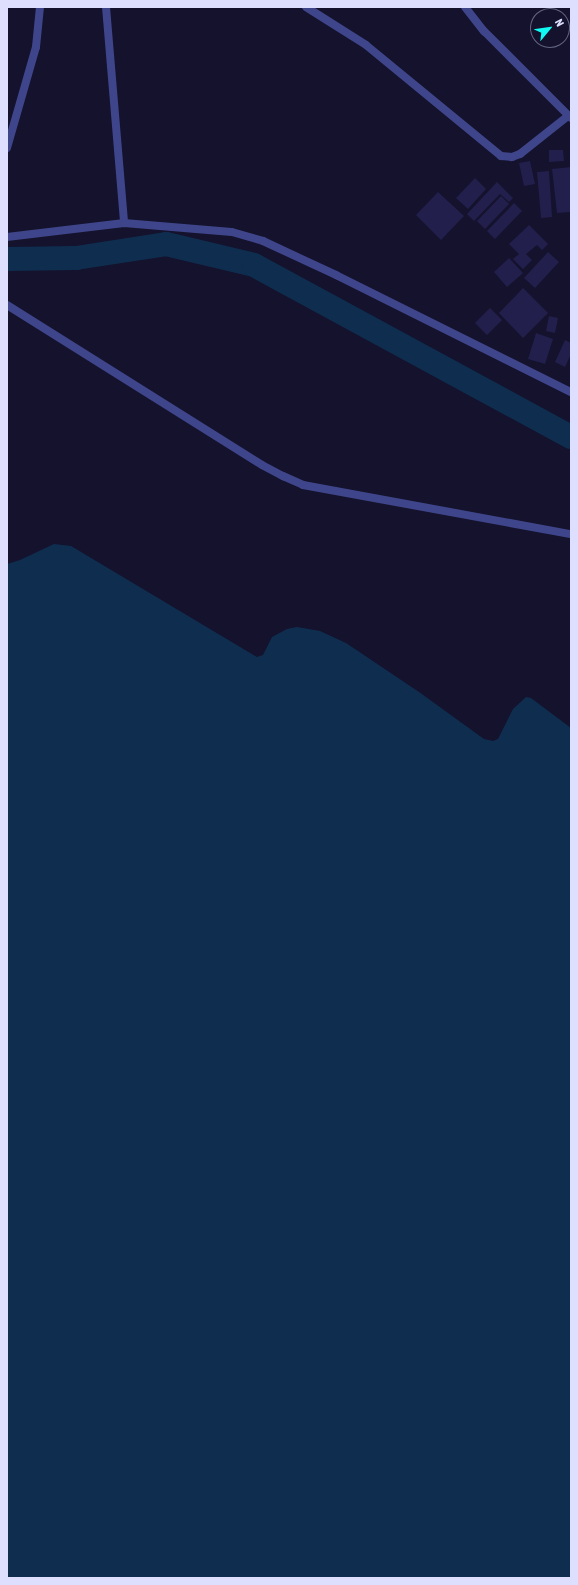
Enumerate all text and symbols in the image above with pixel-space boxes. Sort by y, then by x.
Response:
north arrow [530,8,570,48]
text: N [553,17,566,28]

